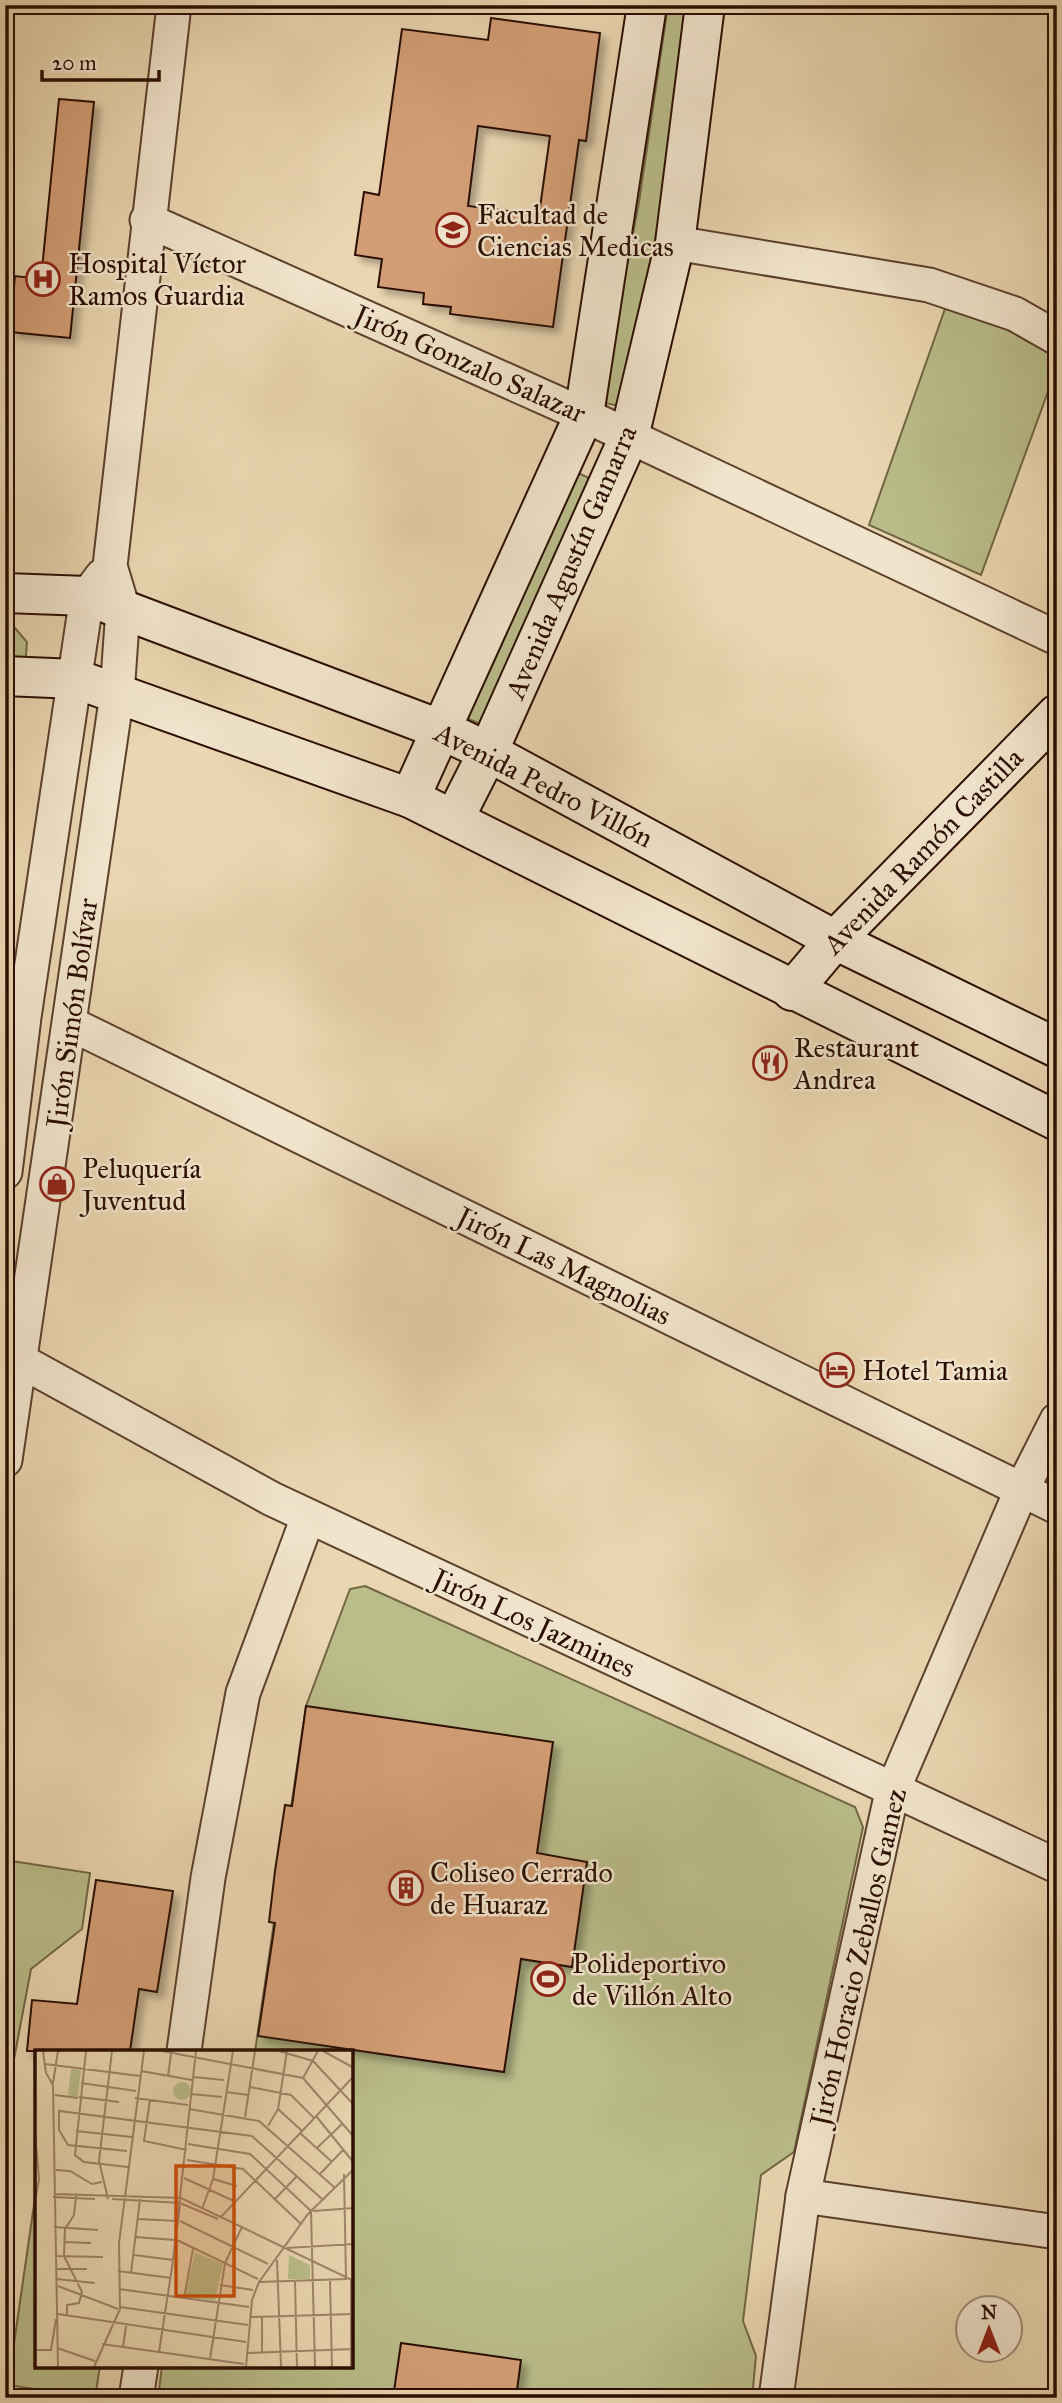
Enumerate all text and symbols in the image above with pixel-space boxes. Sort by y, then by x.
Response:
scale bar [42,38,159,82]
text: 20 m [52,50,97,76]
place label: Facultad de Ciencias Medicas [477,197,674,264]
school or university icon: Facultad de Ciencias Medicas [434,211,472,249]
place label: Hospital Víctor Ramos Guardia [68,246,247,313]
hospital icon: Hospital Víctor Ramos Guardia [24,260,62,298]
street label: Jirón Gonzalo Salazar [346,296,592,431]
street label: Avenida Agustín Gamarra [497,420,645,705]
street label: Avenida Pedro Villón [428,714,659,855]
street label: Avenida Ramón Castilla [815,740,1031,962]
street label: Jirón Simón Bolívar [38,896,105,1133]
place label: Restaurant Andrea [793,1030,919,1097]
restaurant icon: Restaurant Andrea [751,1044,789,1082]
place label: Peluquería Juventud [79,1151,202,1218]
shop icon: Peluquería Juventud [38,1165,76,1203]
street label: Jirón Las Magnolias [448,1198,677,1333]
hotel icon: Hotel Tamia [818,1351,856,1389]
place label: Hotel Tamia [862,1353,1008,1388]
street label: Jirón Los Jazmines [424,1559,641,1685]
street label: Jirón Horacio Zeballos Gamez [801,1785,914,2132]
place label: Coliseo Cerrado de Huaraz [430,1855,613,1922]
building icon: Coliseo Cerrado de Huaraz [387,1869,425,1907]
place label: Polideportivo de Villón Alto [572,1946,732,2013]
sports icon: Polideportivo de Villón Alto [529,1960,567,1998]
inset map [35,2050,354,2368]
north arrow [954,2294,1024,2364]
text: N [981,2301,997,2324]

